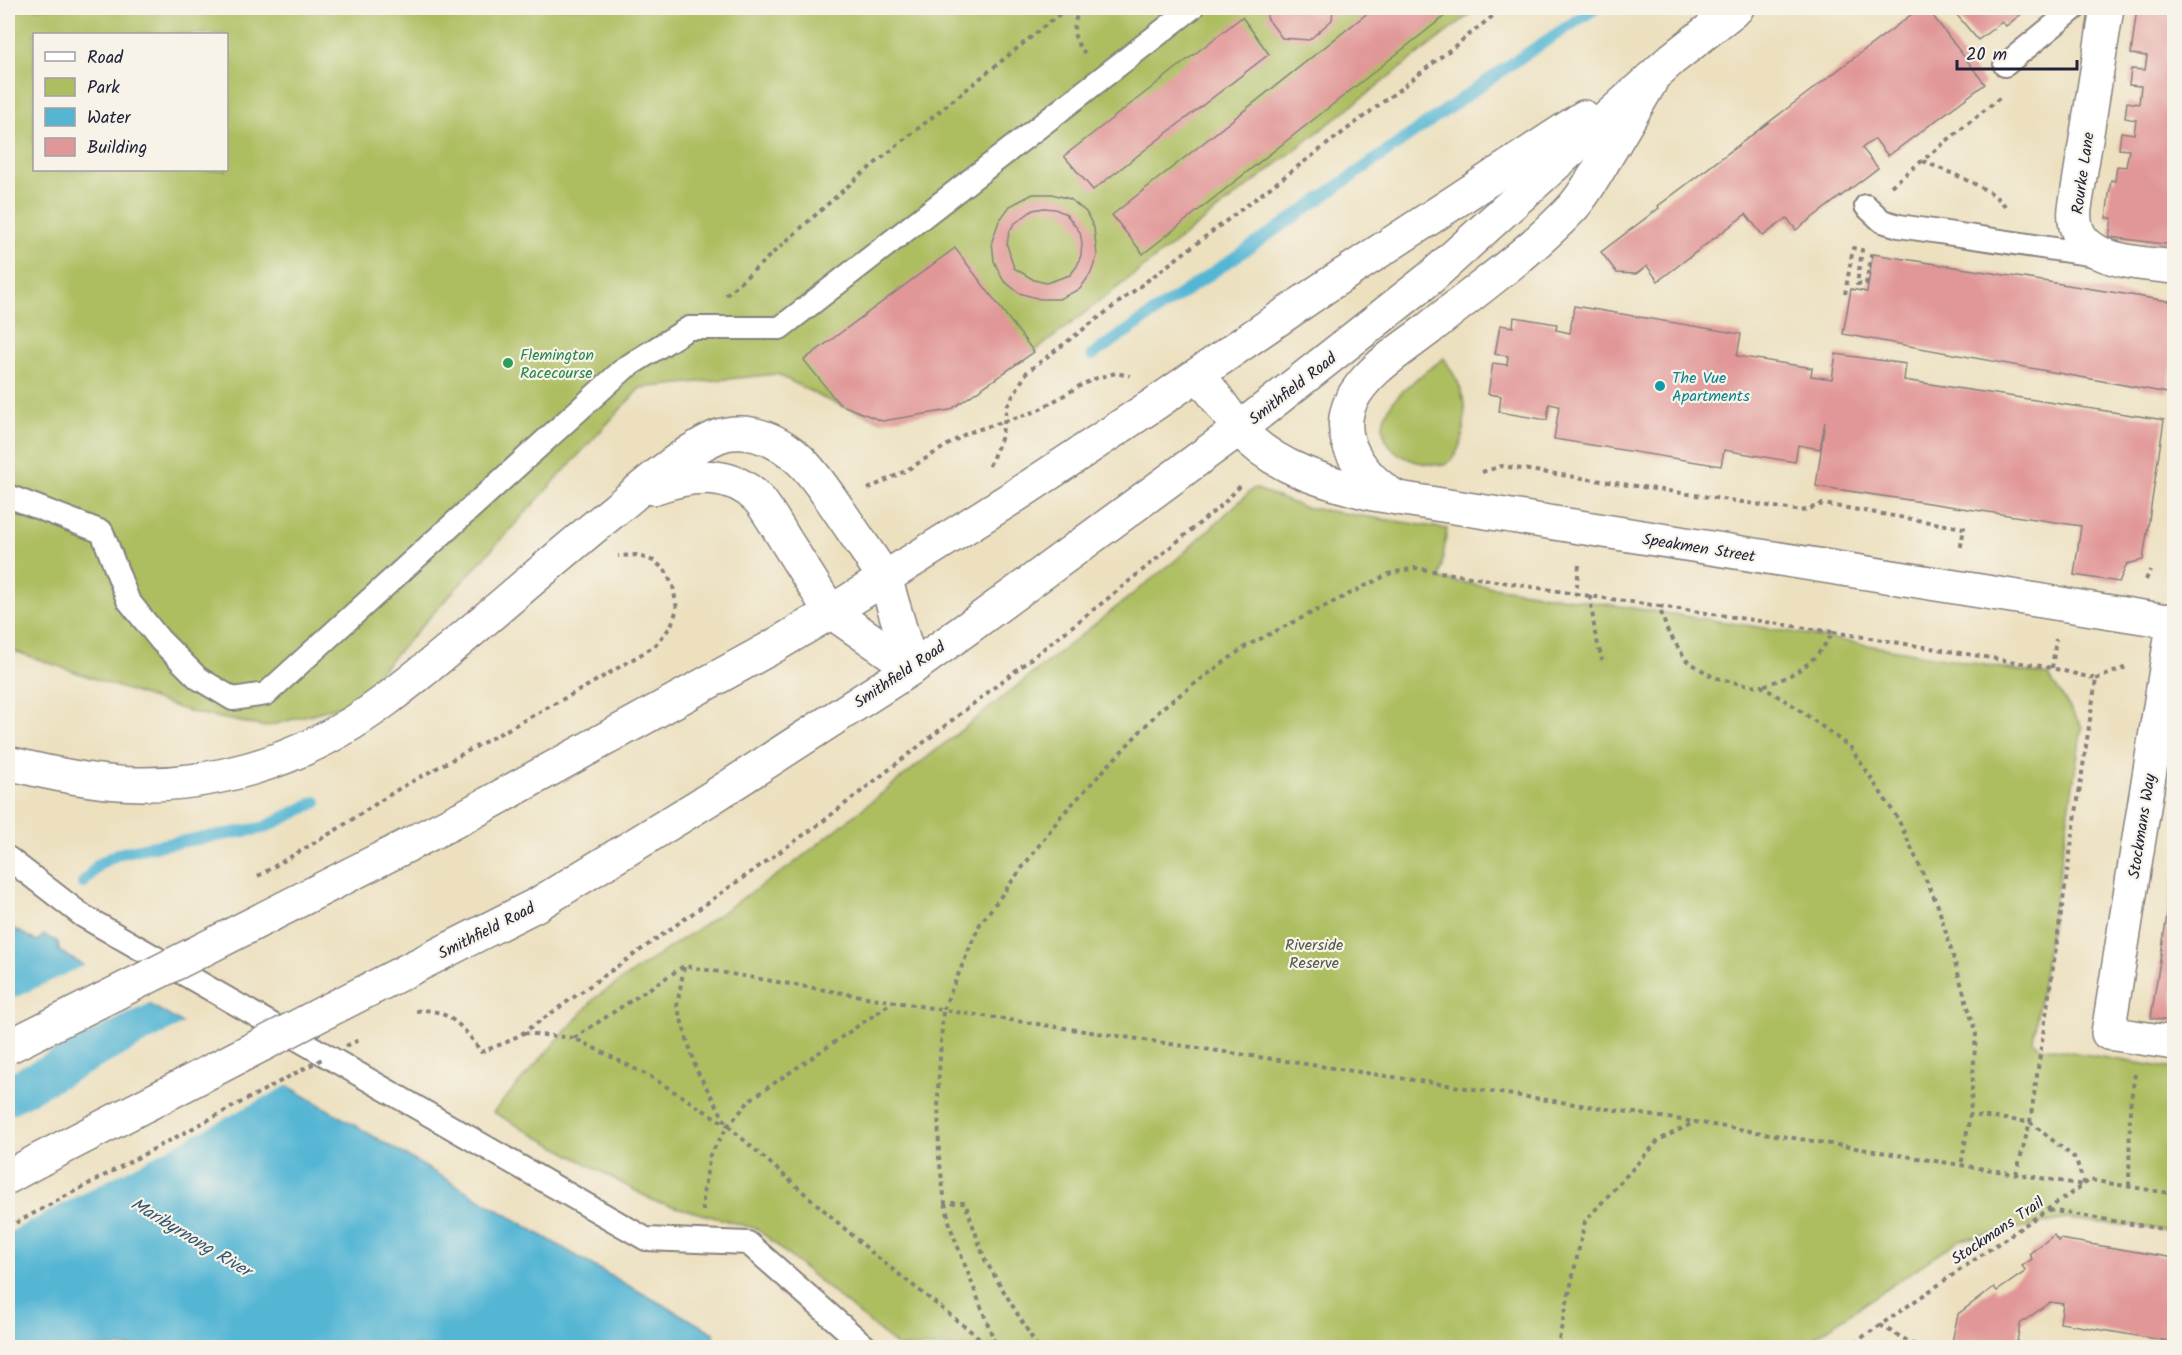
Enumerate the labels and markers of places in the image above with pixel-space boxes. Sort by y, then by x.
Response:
place label: Flemington Racecourse [520,343,594,386]
marker: Flemington Racecourse [501,356,515,370]
place label: The Vue Apartments [1672,366,1750,409]
marker: The Vue Apartments [1653,379,1667,393]

